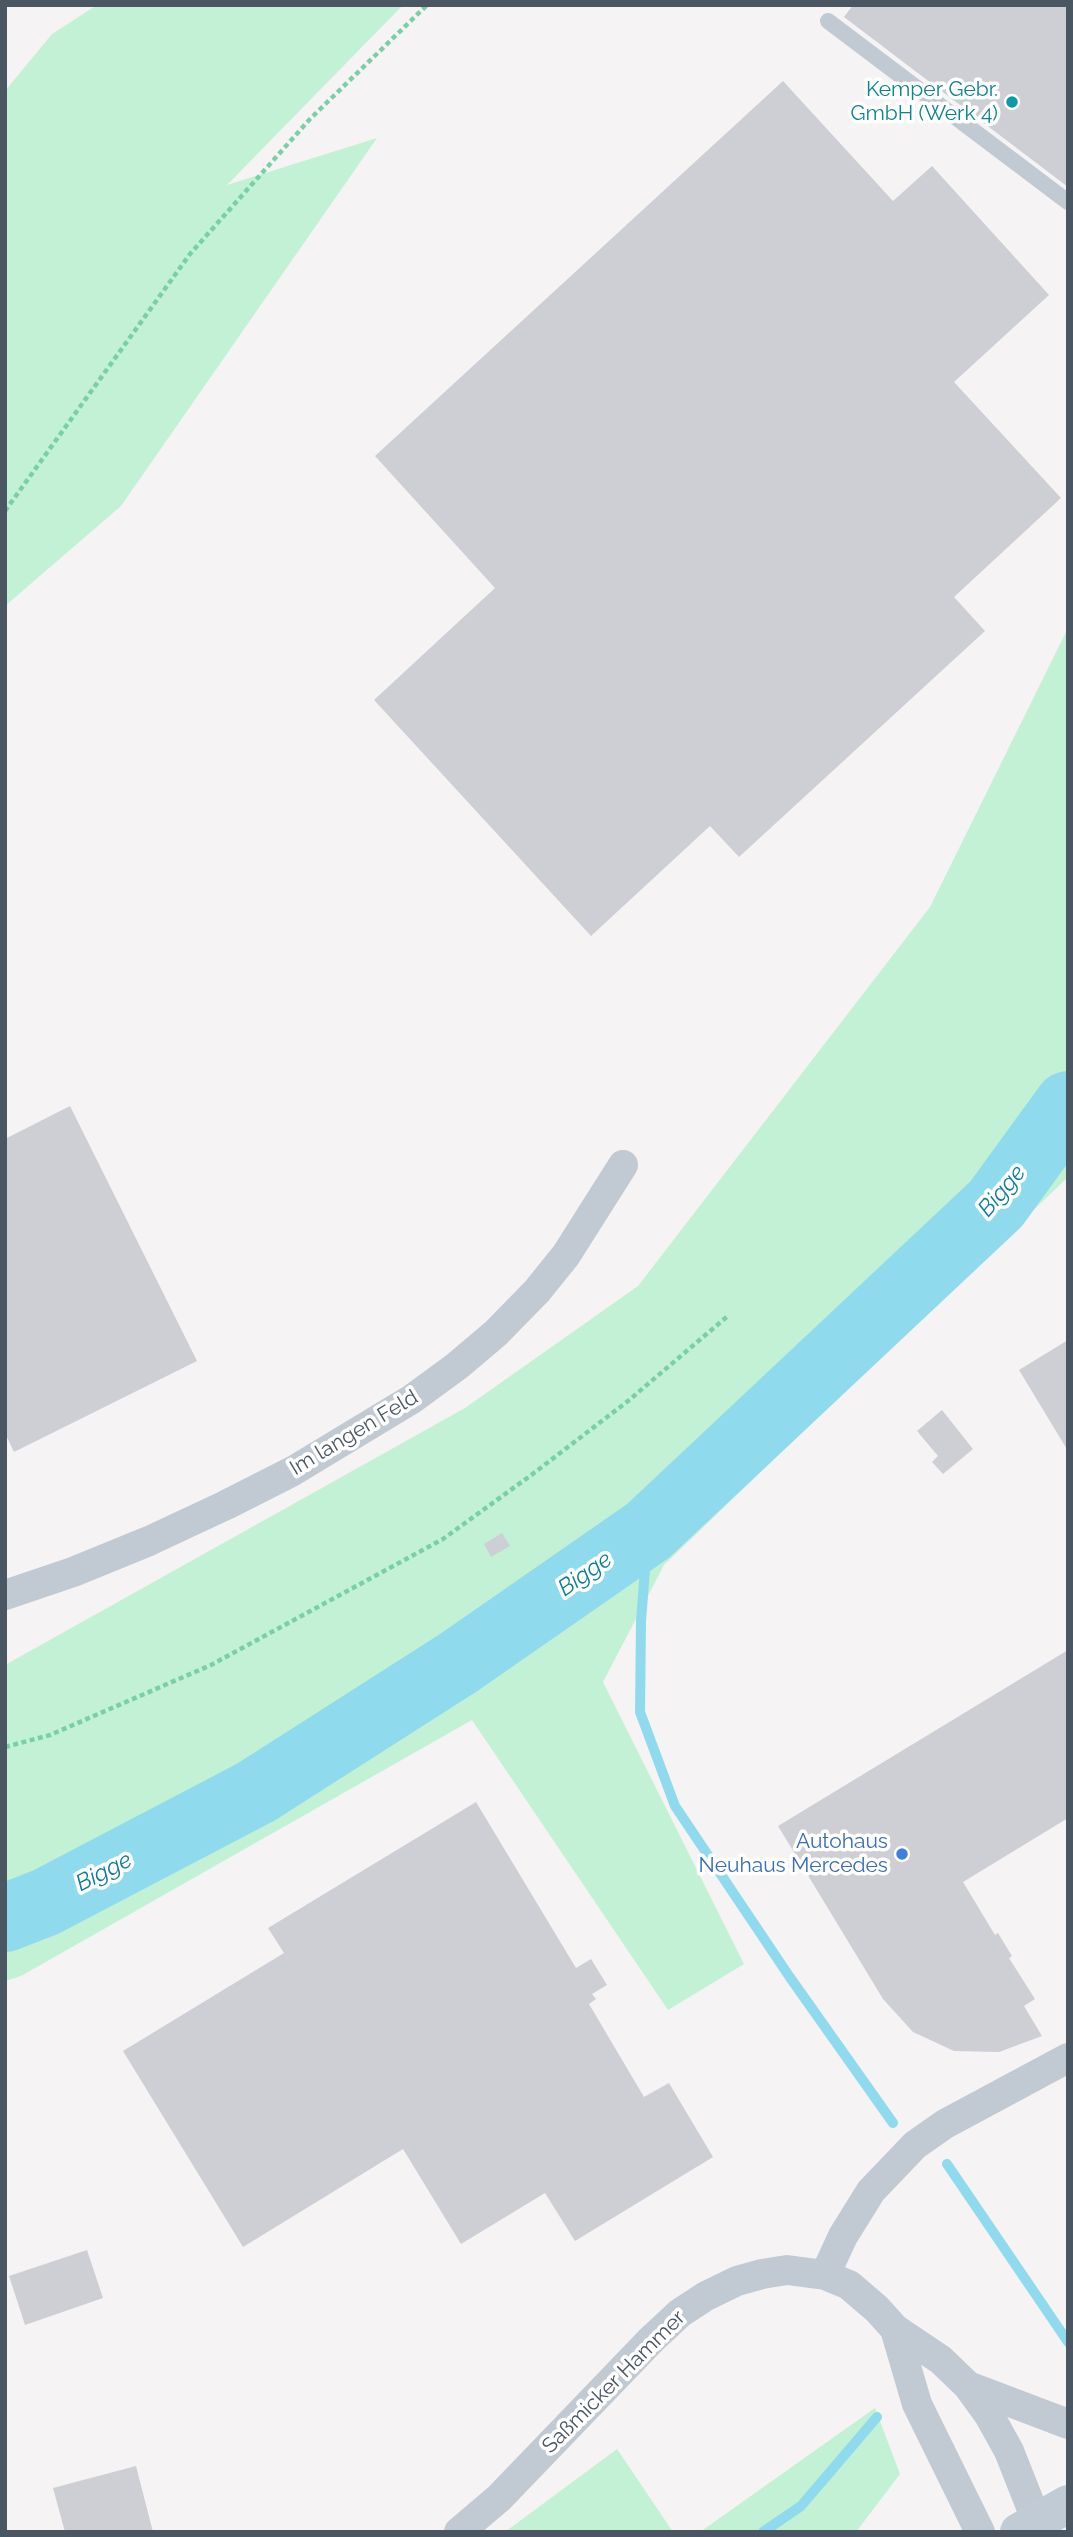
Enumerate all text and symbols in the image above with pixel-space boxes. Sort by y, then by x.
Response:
place label: Kemper Gebr. GmbH (Werk 4) [851,77,998,127]
marker: Kemper Gebr. GmbH (Werk 4) [1004,94,1020,110]
water label: Bigge [972,1159,1032,1223]
street label: Im langen Feld [285,1385,423,1481]
water label: Bigge [553,1546,617,1602]
place label: Autohaus Neuhaus Mercedes [699,1829,888,1879]
water label: Bigge [71,1846,137,1898]
marker: Autohaus Neuhaus Mercedes [894,1846,910,1862]
street label: Saßmicker Hammer [537,2305,691,2459]

